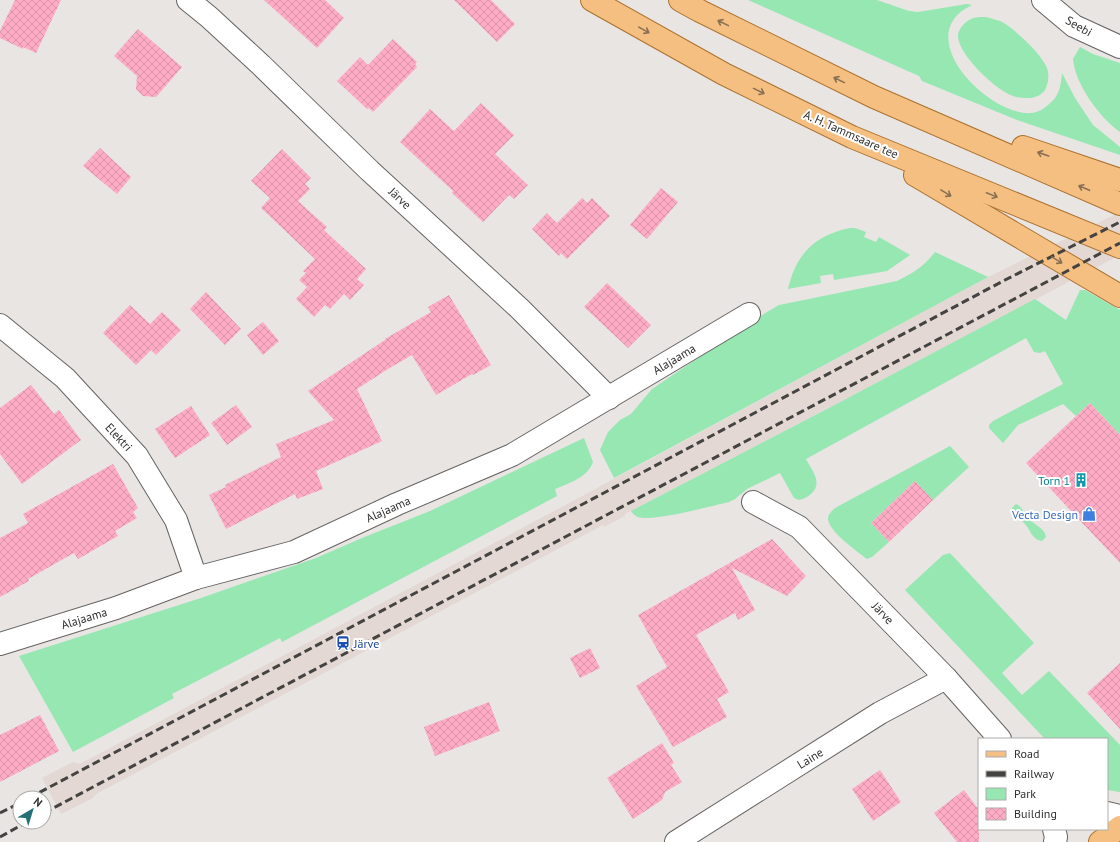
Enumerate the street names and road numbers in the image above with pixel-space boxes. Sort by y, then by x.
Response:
street label: Seebi [1063,12,1095,40]
street label: A. H. Tammsaare tee [801,106,901,162]
street label: Järve [385,183,414,212]
street label: Alajaama [650,340,698,378]
street label: Elektri [102,420,136,454]
street label: Alajaama [363,493,413,525]
street label: Järve [868,598,897,627]
street label: Alajaama [59,604,109,632]
street label: Laine [794,744,826,772]

